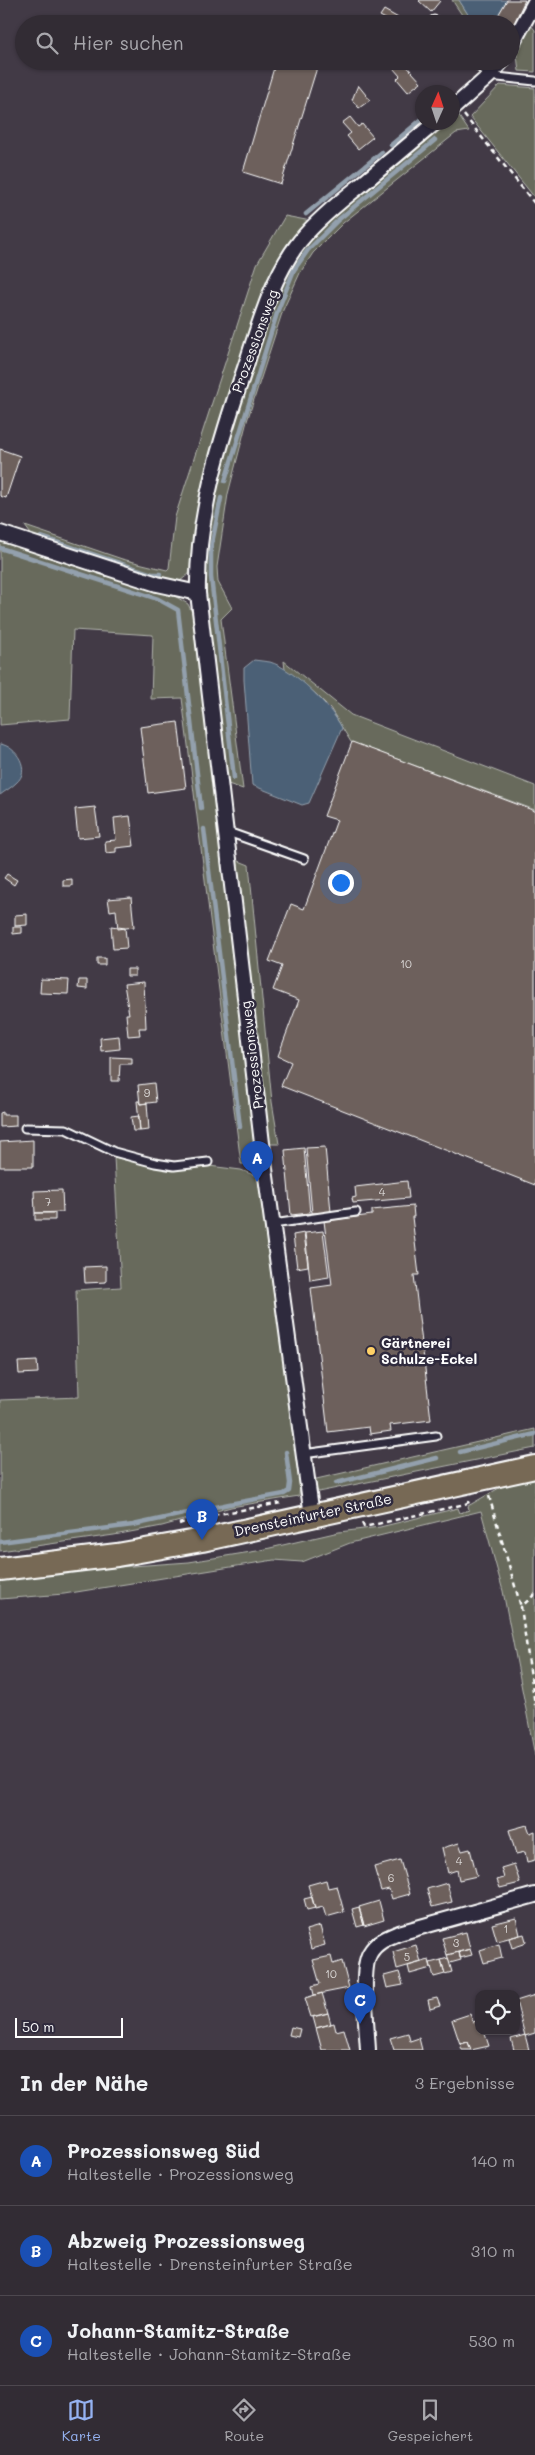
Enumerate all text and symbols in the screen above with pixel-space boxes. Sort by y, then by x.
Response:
search box [15,15,520,70]
icon: search [33,29,61,57]
text: Hier suchen [73,30,184,55]
north arrow [415,85,460,130]
street label: Prozessionsweg [227,286,282,395]
your location [328,870,354,896]
house number: 10 [400,956,412,971]
street label: Prozessionsweg [235,1000,268,1110]
house number: 9 [144,1085,151,1100]
pin: A [241,1141,273,1182]
house number: 4 [379,1184,386,1199]
house number: 7 [45,1194,51,1209]
place label: Gärtnerei Schulze-Eckel [381,1333,477,1368]
marker: Gärtnerei Schulze-Eckel [365,1345,377,1357]
street label: Drensteinfurter Straße [232,1489,393,1540]
pin: B [186,1499,218,1540]
house number: 4 [456,1853,463,1868]
house number: 6 [388,1870,394,1885]
house number: 1 [504,1921,508,1936]
house number: 3 [453,1935,460,1950]
house number: 5 [404,1949,410,1964]
house number: 10 [325,1966,337,1981]
pin: C [344,1983,376,2024]
map controls [475,1990,520,2035]
button: locate [475,1990,520,2035]
scale bar [15,2015,122,2038]
text: 50 m [22,2017,54,2036]
text: In der Nähe [20,2069,148,2096]
text: 3 Ergebnisse [415,2072,515,2093]
text: Prozessionsweg Süd [67,2138,260,2163]
text: A [30,2150,42,2171]
text: 140 m [471,2150,515,2171]
text: Haltestelle · Prozessionsweg [67,2163,293,2184]
text: Abzweig Prozessionsweg [67,2228,305,2253]
text: B [31,2240,41,2261]
text: 310 m [471,2240,515,2261]
text: Haltestelle · Drensteinfurter Straße [67,2253,353,2274]
text: Johann-Stamitz-Straße [67,2318,289,2343]
text: C [30,2330,42,2351]
text: 530 m [469,2330,515,2351]
text: Haltestelle · Johann-Stamitz-Straße [67,2343,351,2364]
tab: Karte [62,2396,101,2445]
tab: Route [224,2396,264,2445]
tab: Gespeichert [388,2396,473,2445]

